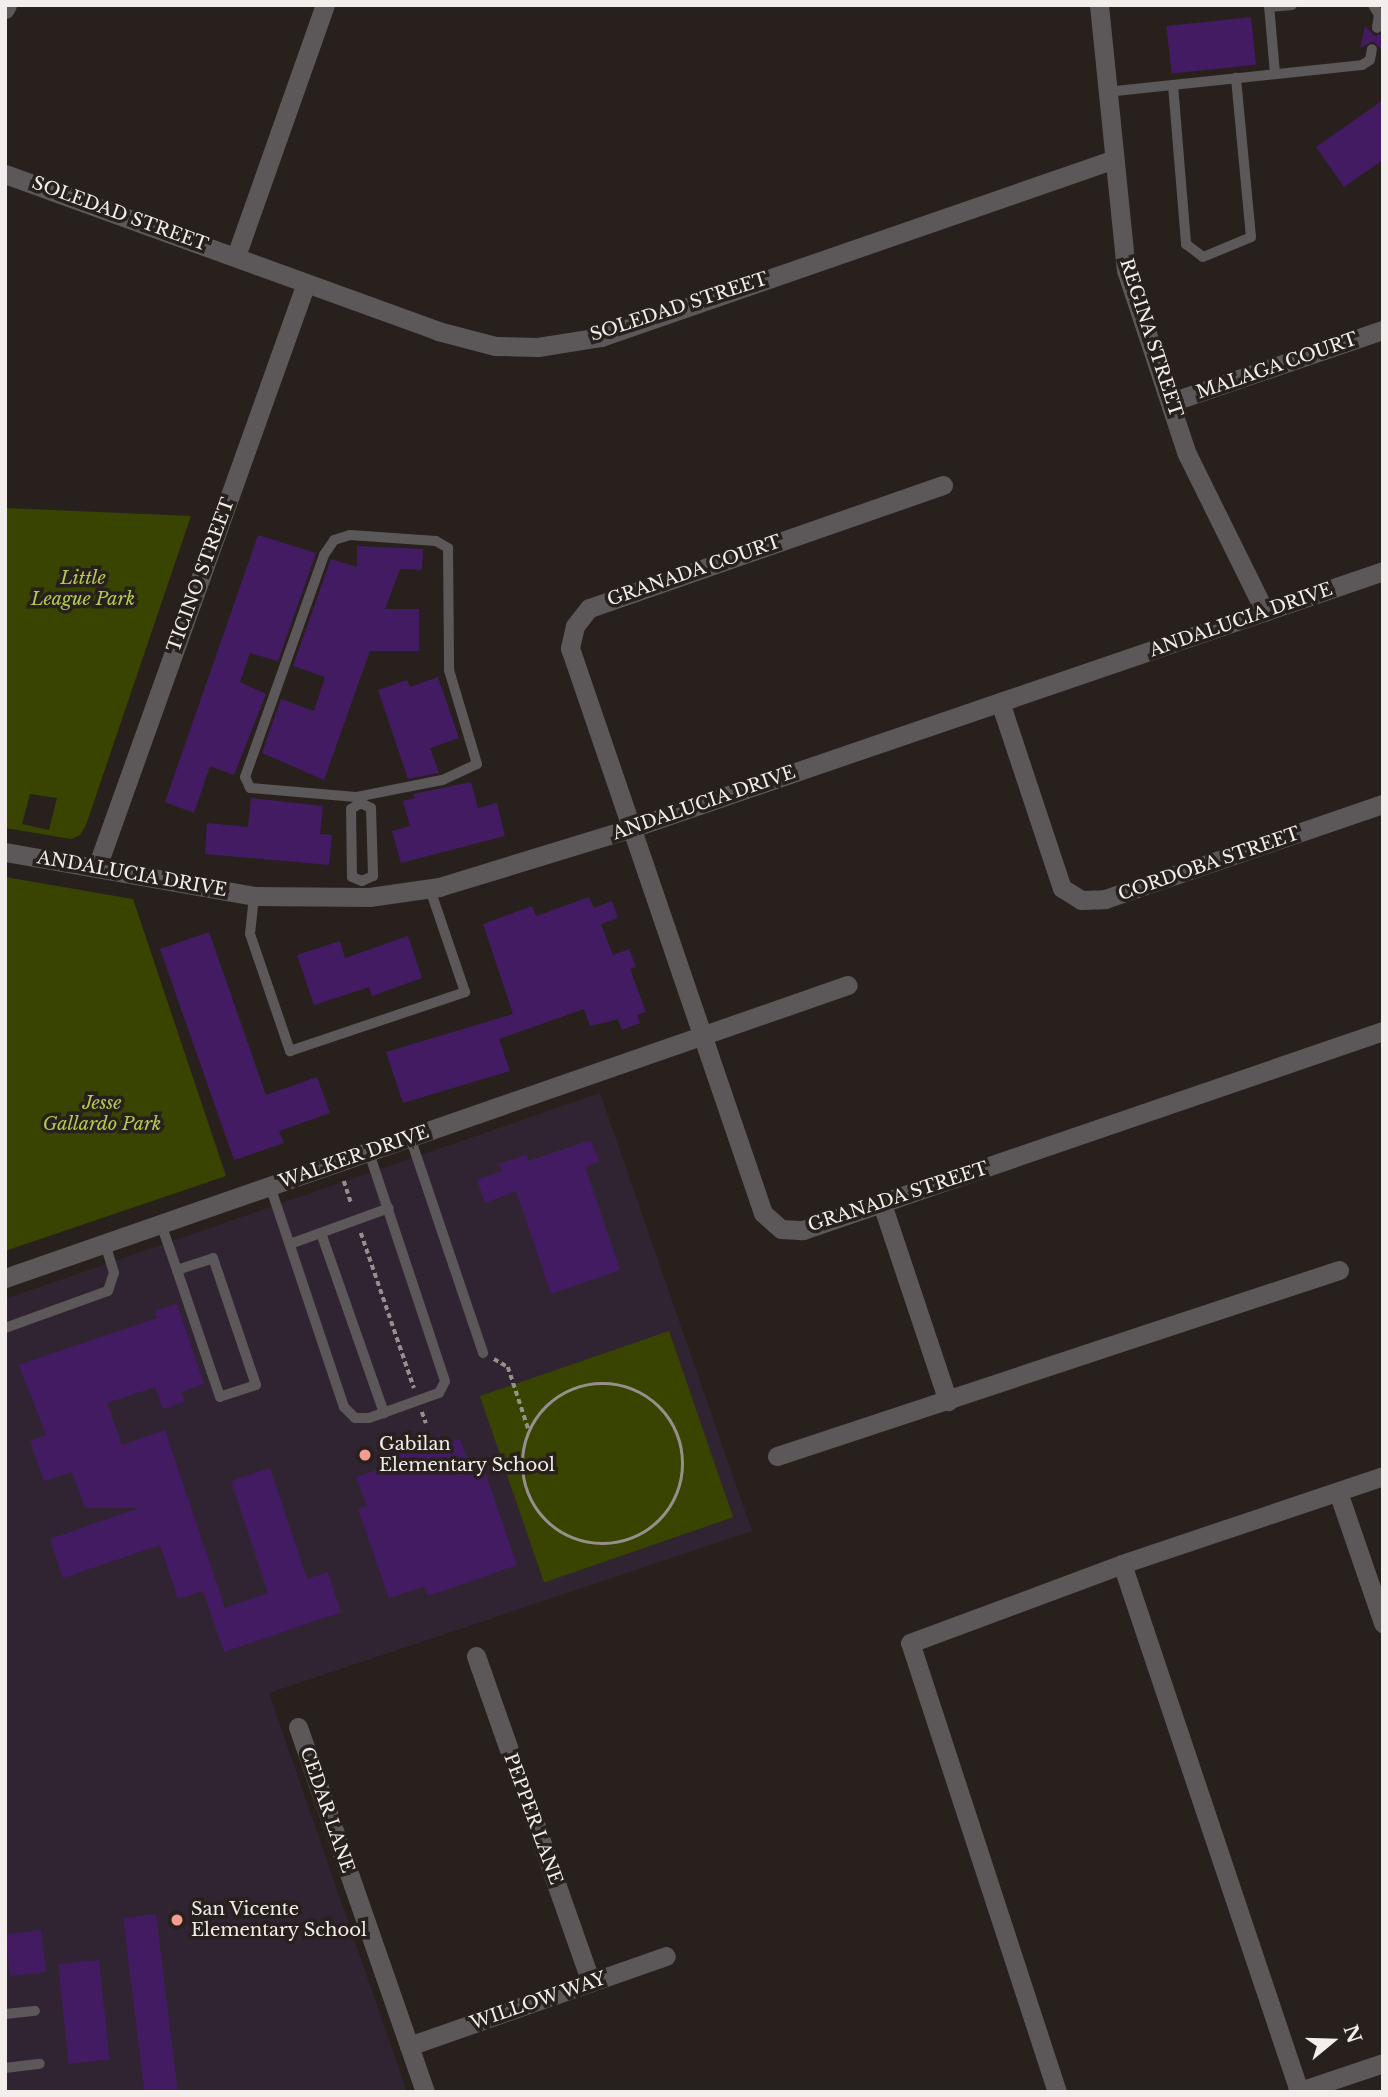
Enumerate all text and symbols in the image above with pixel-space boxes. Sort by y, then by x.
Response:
street label: SOLEDAD STREET [29,172,211,256]
street label: REGINA STREET [1115,256,1187,420]
street label: SOLEDAD STREET [587,268,771,346]
street label: MALAGA COURT [1193,328,1361,404]
street label: TICINO STREET [163,495,239,655]
street label: GRANADA COURT [604,531,784,611]
park label: Little League Park [31,568,135,610]
street label: ANDALUCIA DRIVE [1146,578,1336,662]
street label: ANDALUCIA DRIVE [609,761,799,845]
street label: CORDOBA STREET [1115,823,1303,905]
street label: ANDALUCIA DRIVE [35,847,229,901]
park label: Jesse Gallardo Park [43,1093,161,1136]
street label: WALKER DRIVE [276,1121,432,1193]
street label: GRANADA STREET [805,1158,991,1236]
place label: Gabilan Elementary School [379,1434,555,1476]
marker: Gabilan Elementary School [357,1447,373,1463]
street label: CEDAR LANE [295,1744,359,1876]
street label: PEPPER LANE [499,1750,567,1888]
place label: San Vicente Elementary School [191,1899,367,1941]
marker: San Vicente Elementary School [169,1912,185,1928]
street label: WILLOW WAY [467,1967,609,2035]
north arrow [1297,2006,1367,2076]
text: N [1339,2022,1366,2046]

